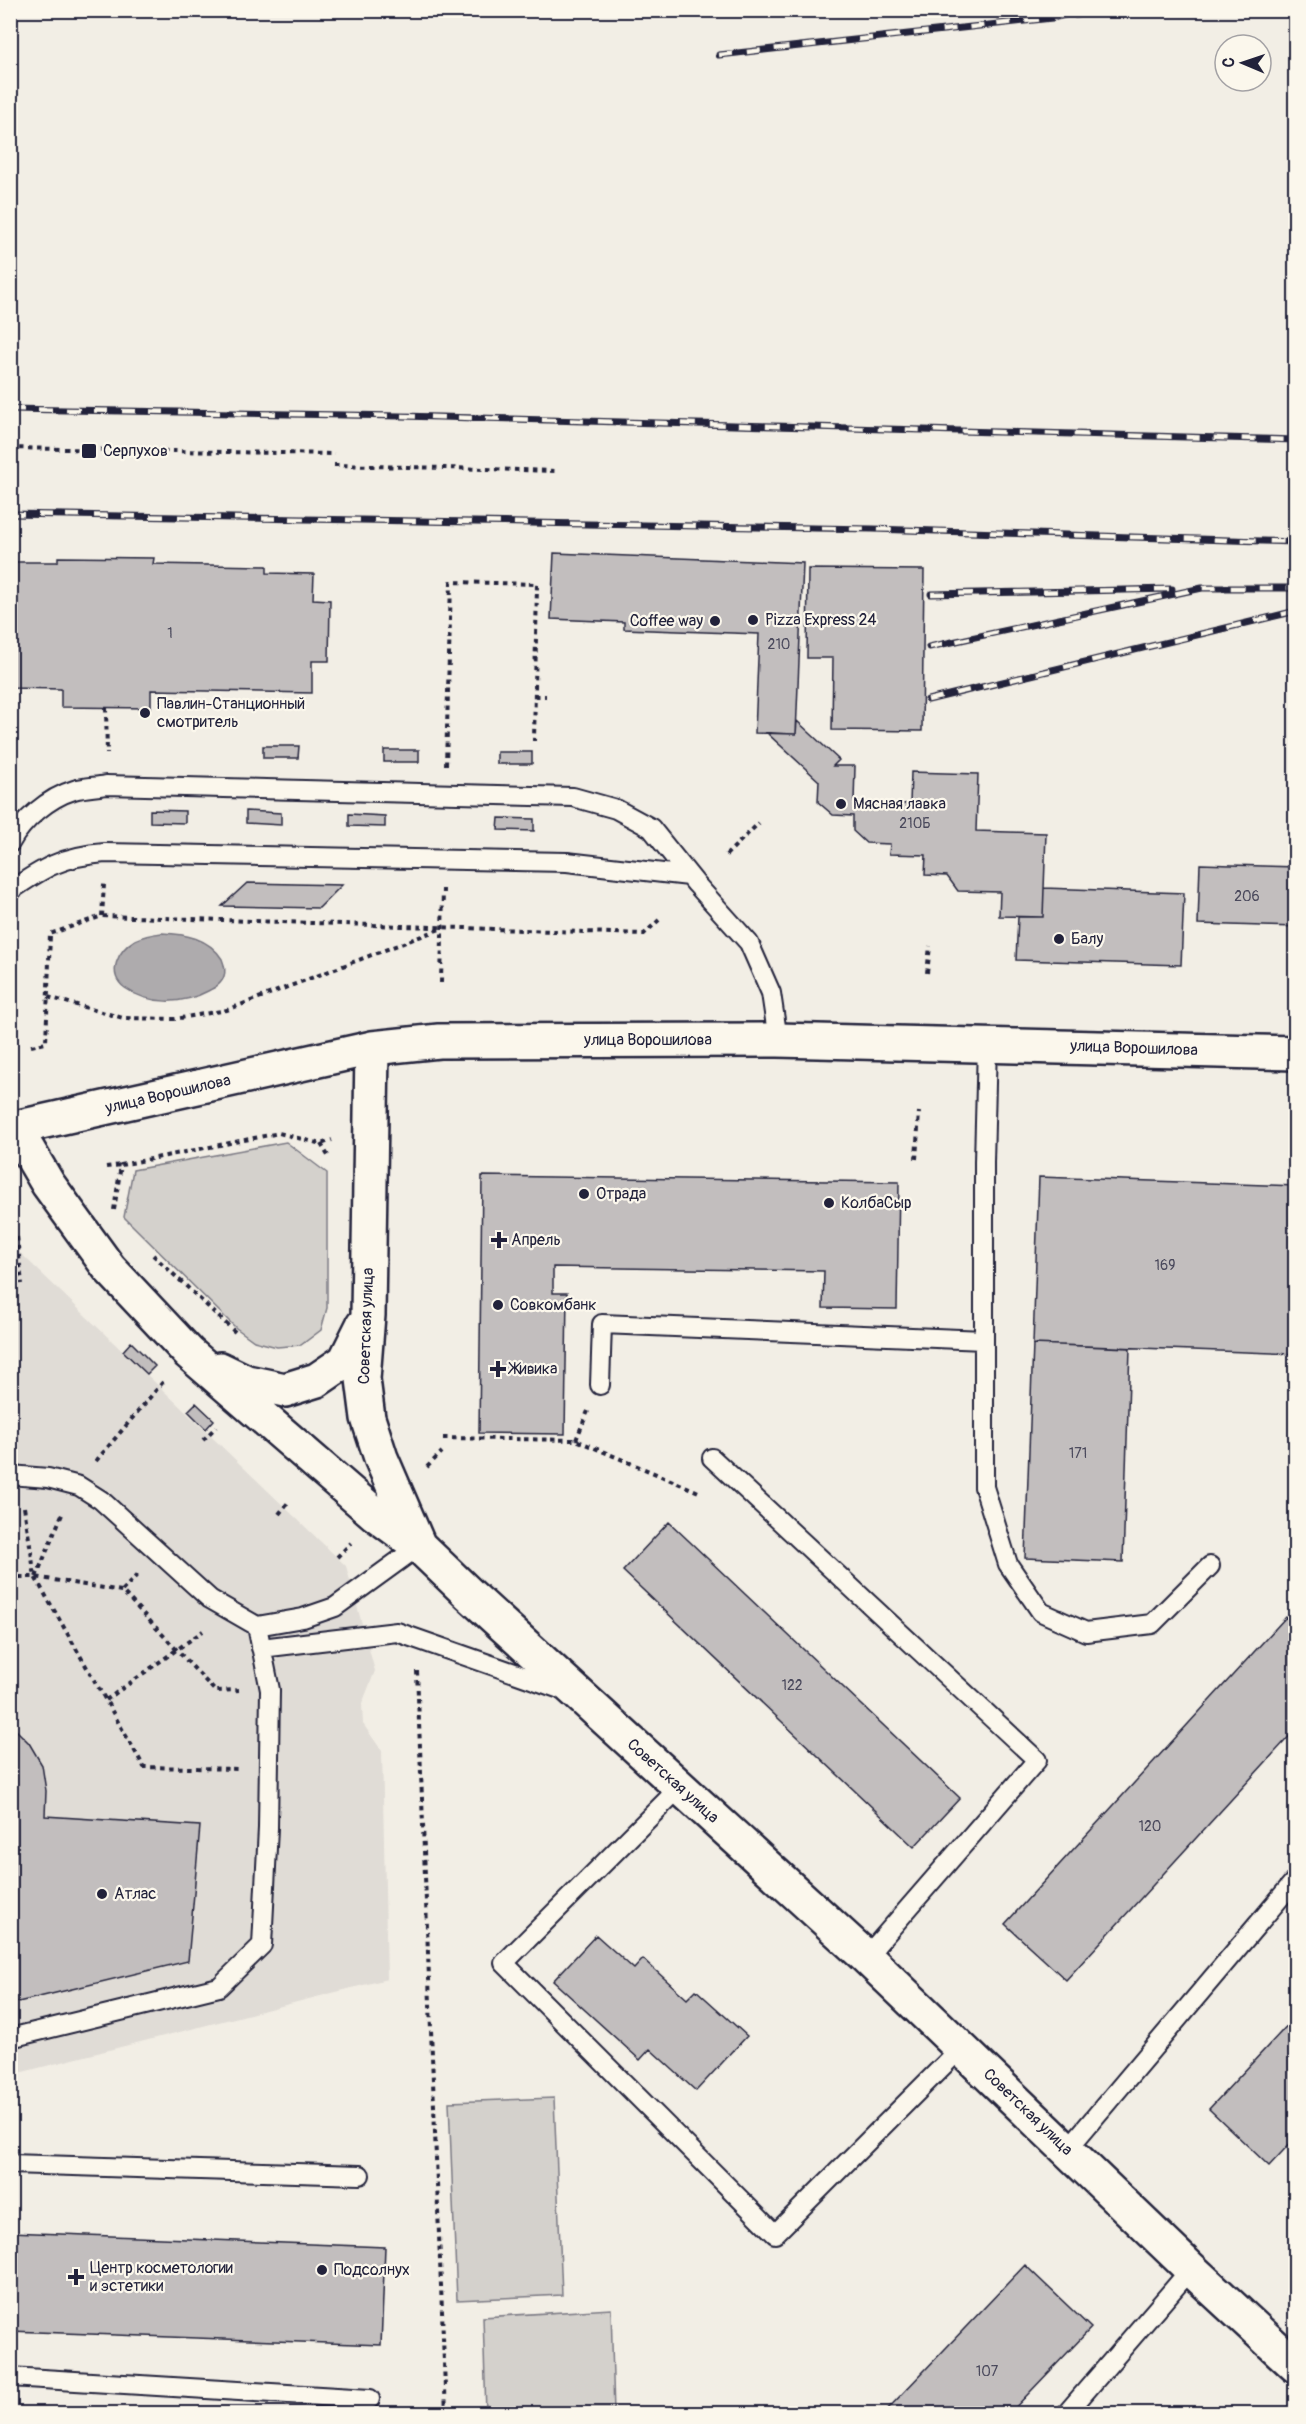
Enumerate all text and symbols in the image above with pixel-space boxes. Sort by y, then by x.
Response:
north arrow [1213,33,1273,93]
text: С [1219,57,1239,68]
place label: Серпухов [103,441,168,461]
marker: Серпухов [80,442,98,460]
place label: Pizza Express 24 [765,610,877,630]
place label: Coffee way [630,611,703,631]
marker: Pizza Express 24 [746,613,760,627]
marker: Coffee way [708,614,722,628]
house number: 1 [167,625,173,642]
house number: 210 [768,636,790,653]
place label: Павлин-Станционный смотритель [157,694,305,732]
marker: Павлин-Станционный смотритель [138,706,152,720]
place label: Мясная лавка [853,794,946,814]
marker: Мясная лавка [834,797,848,811]
house number: 210Б [899,815,931,832]
house number: 206 [1234,888,1260,905]
place label: Балу [1071,929,1103,949]
marker: Балу [1052,932,1066,946]
street label: улица Ворошилова [583,1030,712,1050]
street label: улица Ворошилова [1069,1036,1198,1060]
street label: улица Ворошилова [102,1070,233,1118]
place label: Отрада [596,1184,646,1204]
marker: Отрада [577,1187,591,1201]
place label: КолбаСыр [841,1193,912,1213]
marker: КолбаСыр [822,1196,836,1210]
place label: Апрель [511,1230,561,1250]
marker: Апрель [492,1233,506,1247]
house number: 169 [1155,1257,1175,1274]
street label: Советская улица [354,1267,378,1385]
place label: Совкомбанк [510,1295,597,1315]
marker: Совкомбанк [491,1298,505,1312]
place label: Живика [507,1359,557,1379]
marker: Живика [491,1362,505,1376]
house number: 171 [1069,1445,1087,1462]
house number: 122 [781,1677,803,1694]
street label: Советская улица [623,1734,723,1828]
house number: 120 [1139,1818,1161,1835]
place label: Атлас [114,1884,156,1904]
marker: Атлас [95,1887,109,1901]
street label: Советская улица [979,2064,1077,2160]
place label: Центр косметологии и эстетики [90,2258,233,2296]
place label: Подсолнух [334,2260,410,2280]
marker: Подсолнух [315,2263,329,2277]
marker: Центр косметологии и эстетики [67,2268,85,2286]
house number: 107 [976,2363,999,2380]

